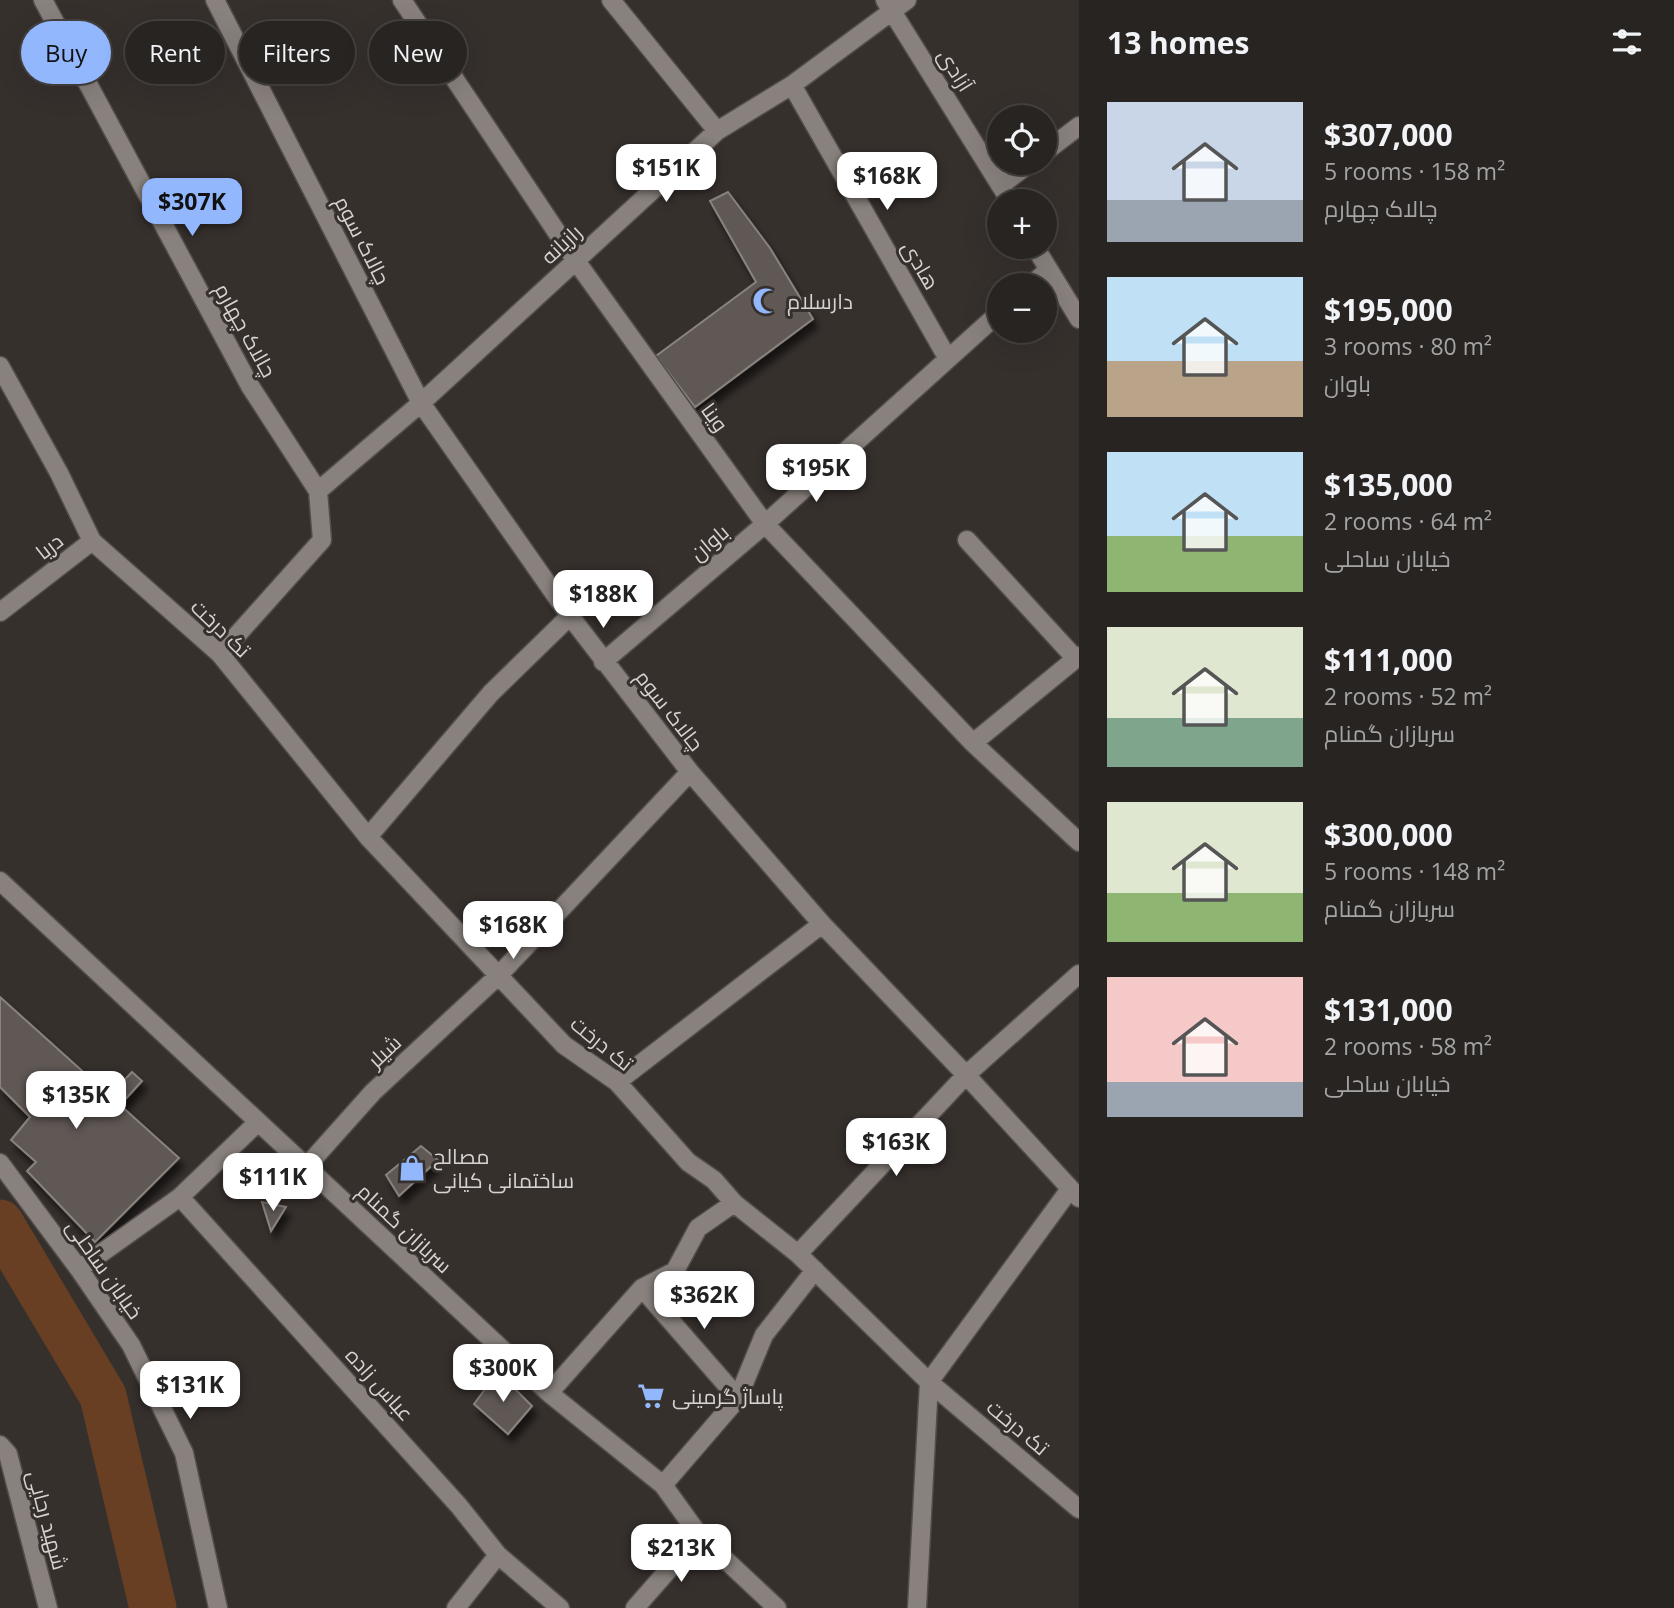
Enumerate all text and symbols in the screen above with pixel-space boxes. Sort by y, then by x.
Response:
chip: Buy [21,21,111,84]
chip: Rent [125,21,225,84]
chip: Filters [239,21,355,84]
chip: New [369,21,467,84]
text: 13 homes [1107,22,1250,63]
icon: filters [1608,23,1646,61]
street label: آزادی [932,43,980,97]
map controls [987,105,1057,343]
button: locate [987,105,1057,175]
text: $307,000 [1324,114,1453,155]
icon: home [1163,130,1247,214]
pin: $151K [617,144,715,204]
text: $151K [632,151,700,183]
pin: $168K [838,152,936,212]
text: 5 rooms · 158 m² [1324,155,1505,187]
text: $168K [853,159,921,191]
pin: $307K [143,178,241,238]
text: $307K [158,185,226,217]
button: + [987,189,1057,259]
street label: چالاک سوم [328,191,397,290]
text: چالاک چهارم [1324,192,1438,224]
street label: رازیانه [535,218,587,270]
street label: هادی [896,236,946,294]
button: − [987,273,1057,343]
street label: چالاک چهارم [208,278,283,383]
mosque icon: دارسلام [751,286,781,316]
place label: دارسلام [787,287,853,316]
text: $195,000 [1324,289,1453,330]
icon: home [1163,305,1247,389]
text: 3 rooms · 80 m² [1324,330,1492,362]
text: باوان [1324,367,1371,399]
street label: وینا [695,397,735,437]
pin: $195K [767,444,865,504]
text: $195K [782,451,850,483]
text: $135,000 [1324,464,1453,505]
icon: home [1163,480,1247,564]
text: 2 rooms · 64 m² [1324,505,1492,537]
street label: باوان [684,517,734,567]
street label: دریا [30,527,68,565]
text: خیابان ساحلی [1324,542,1451,574]
pin: $188K [554,570,652,630]
text: $188K [569,577,637,609]
street label: تک درخت [185,593,257,664]
text: $111,000 [1324,639,1453,680]
icon: home [1163,655,1247,739]
street label: چالاک سوم [629,664,711,757]
text: 2 rooms · 52 m² [1324,680,1492,712]
text: سربازان گمنام [1324,717,1455,749]
text: $300,000 [1324,814,1453,855]
icon: home [1163,830,1247,914]
text: 5 rooms · 148 m² [1324,855,1505,887]
text: سربازان گمنام [1324,892,1455,924]
pin: $168K [464,902,562,961]
text: $168K [479,908,547,940]
text: $131,000 [1324,989,1453,1030]
icon: home [1163,1005,1247,1089]
street label: تک درخت [565,1009,639,1077]
street label: شیلر [360,1028,407,1074]
text: 2 rooms · 58 m² [1324,1030,1492,1062]
text: خیابان ساحلی [1324,1067,1451,1099]
pin: $135K [27,1072,125,1131]
text: $135K [42,1078,110,1110]
pin: $163K [847,1118,945,1178]
text: $163K [862,1125,930,1157]
place label: مصالح ساختمانی کیانی [433,1142,574,1194]
shop icon: مصالح ساختمانی کیانی [397,1153,427,1183]
pin: $111K [224,1154,322,1213]
text: $111K [239,1160,307,1192]
street label: سربازان گمنام [351,1177,458,1280]
street label: خیابان ساحلی [60,1214,150,1324]
pin: $362K [655,1272,753,1331]
text: $362K [670,1278,738,1310]
street label: عباس زاده [340,1341,420,1427]
pin: $300K [454,1344,552,1404]
text: $300K [469,1351,537,1383]
pin: $131K [141,1362,239,1421]
text: $131K [156,1368,224,1400]
supermarket icon: پاساژ گرمینی [636,1381,666,1411]
place label: پاساژ گرمینی [672,1382,784,1411]
street label: تک درخت [981,1393,1055,1461]
street label: شهید رجایی [21,1467,75,1573]
pin: $213K [632,1524,730,1584]
text: $213K [647,1531,715,1563]

